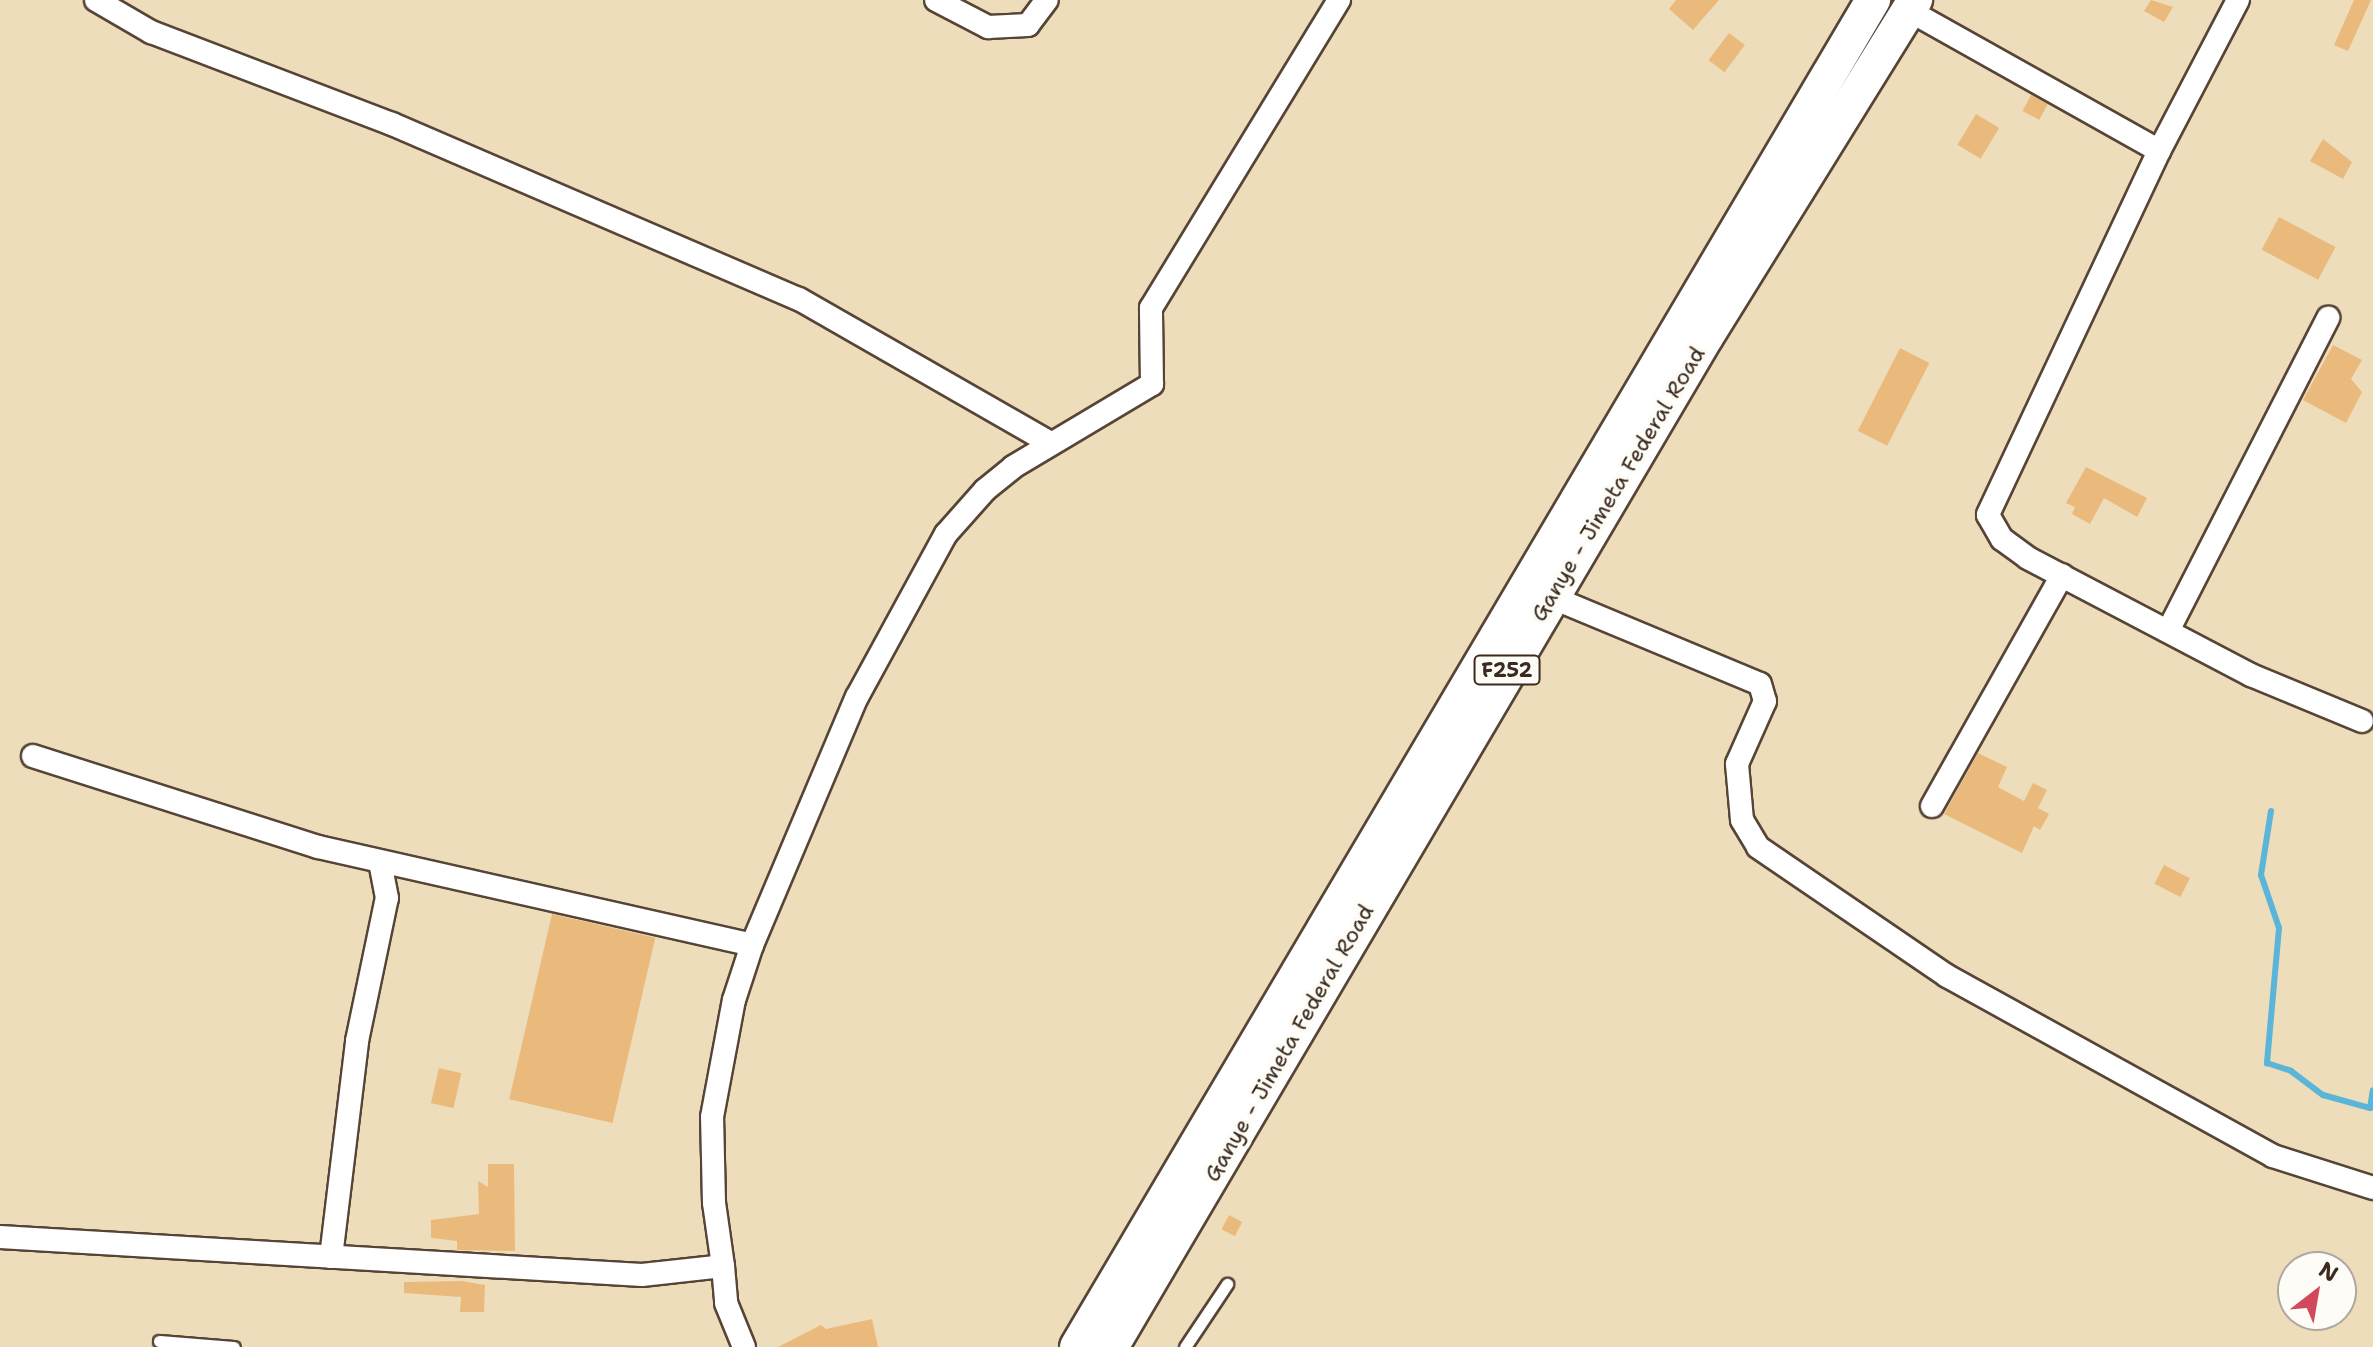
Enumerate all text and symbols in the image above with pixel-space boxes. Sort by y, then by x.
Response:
street label: Ganye - Jimeta Federal Road [1525,342,1711,626]
road number: F252 [1473,654,1541,686]
street label: Ganye - Jimeta Federal Road [1199,900,1379,1186]
north arrow [2277,1251,2357,1331]
text: N [2314,1255,2344,1289]

